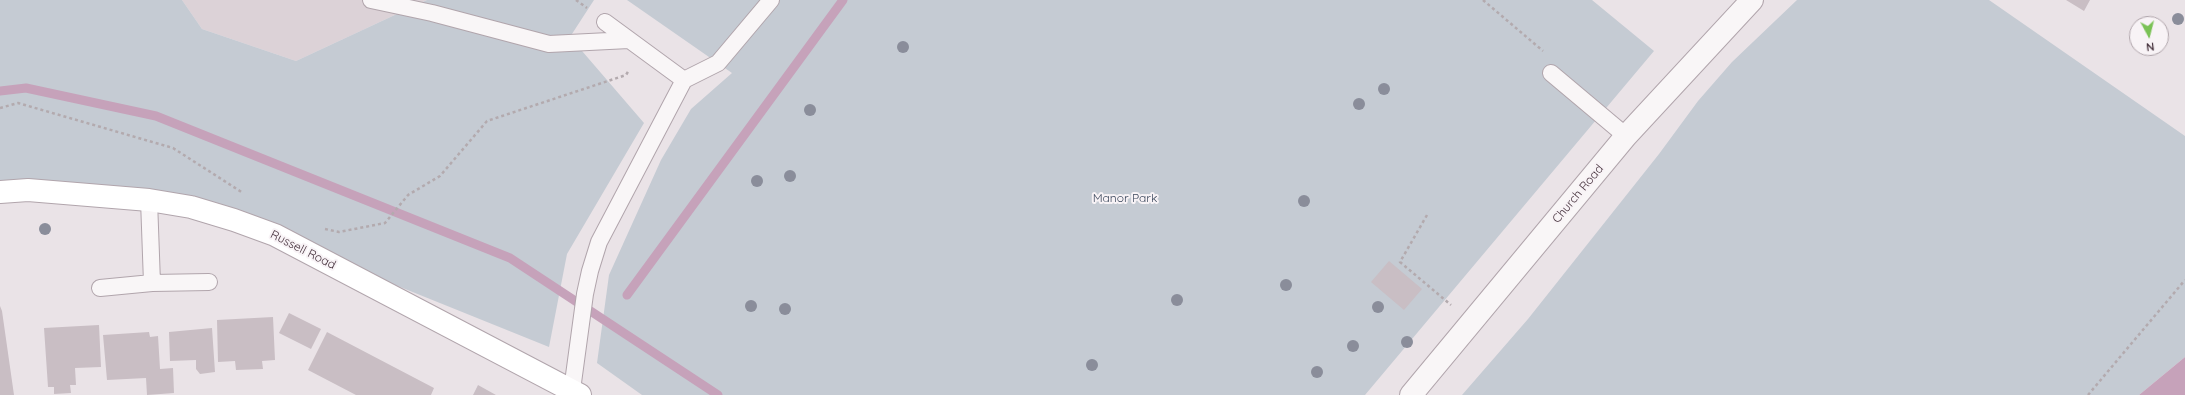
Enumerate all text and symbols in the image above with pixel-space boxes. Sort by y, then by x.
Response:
north arrow [2129,16,2169,56]
text: N [2145,39,2155,54]
street label: Church Road [1549,162,1607,226]
park label: Manor Park [1093,191,1157,205]
street label: Russell Road [268,227,338,273]

